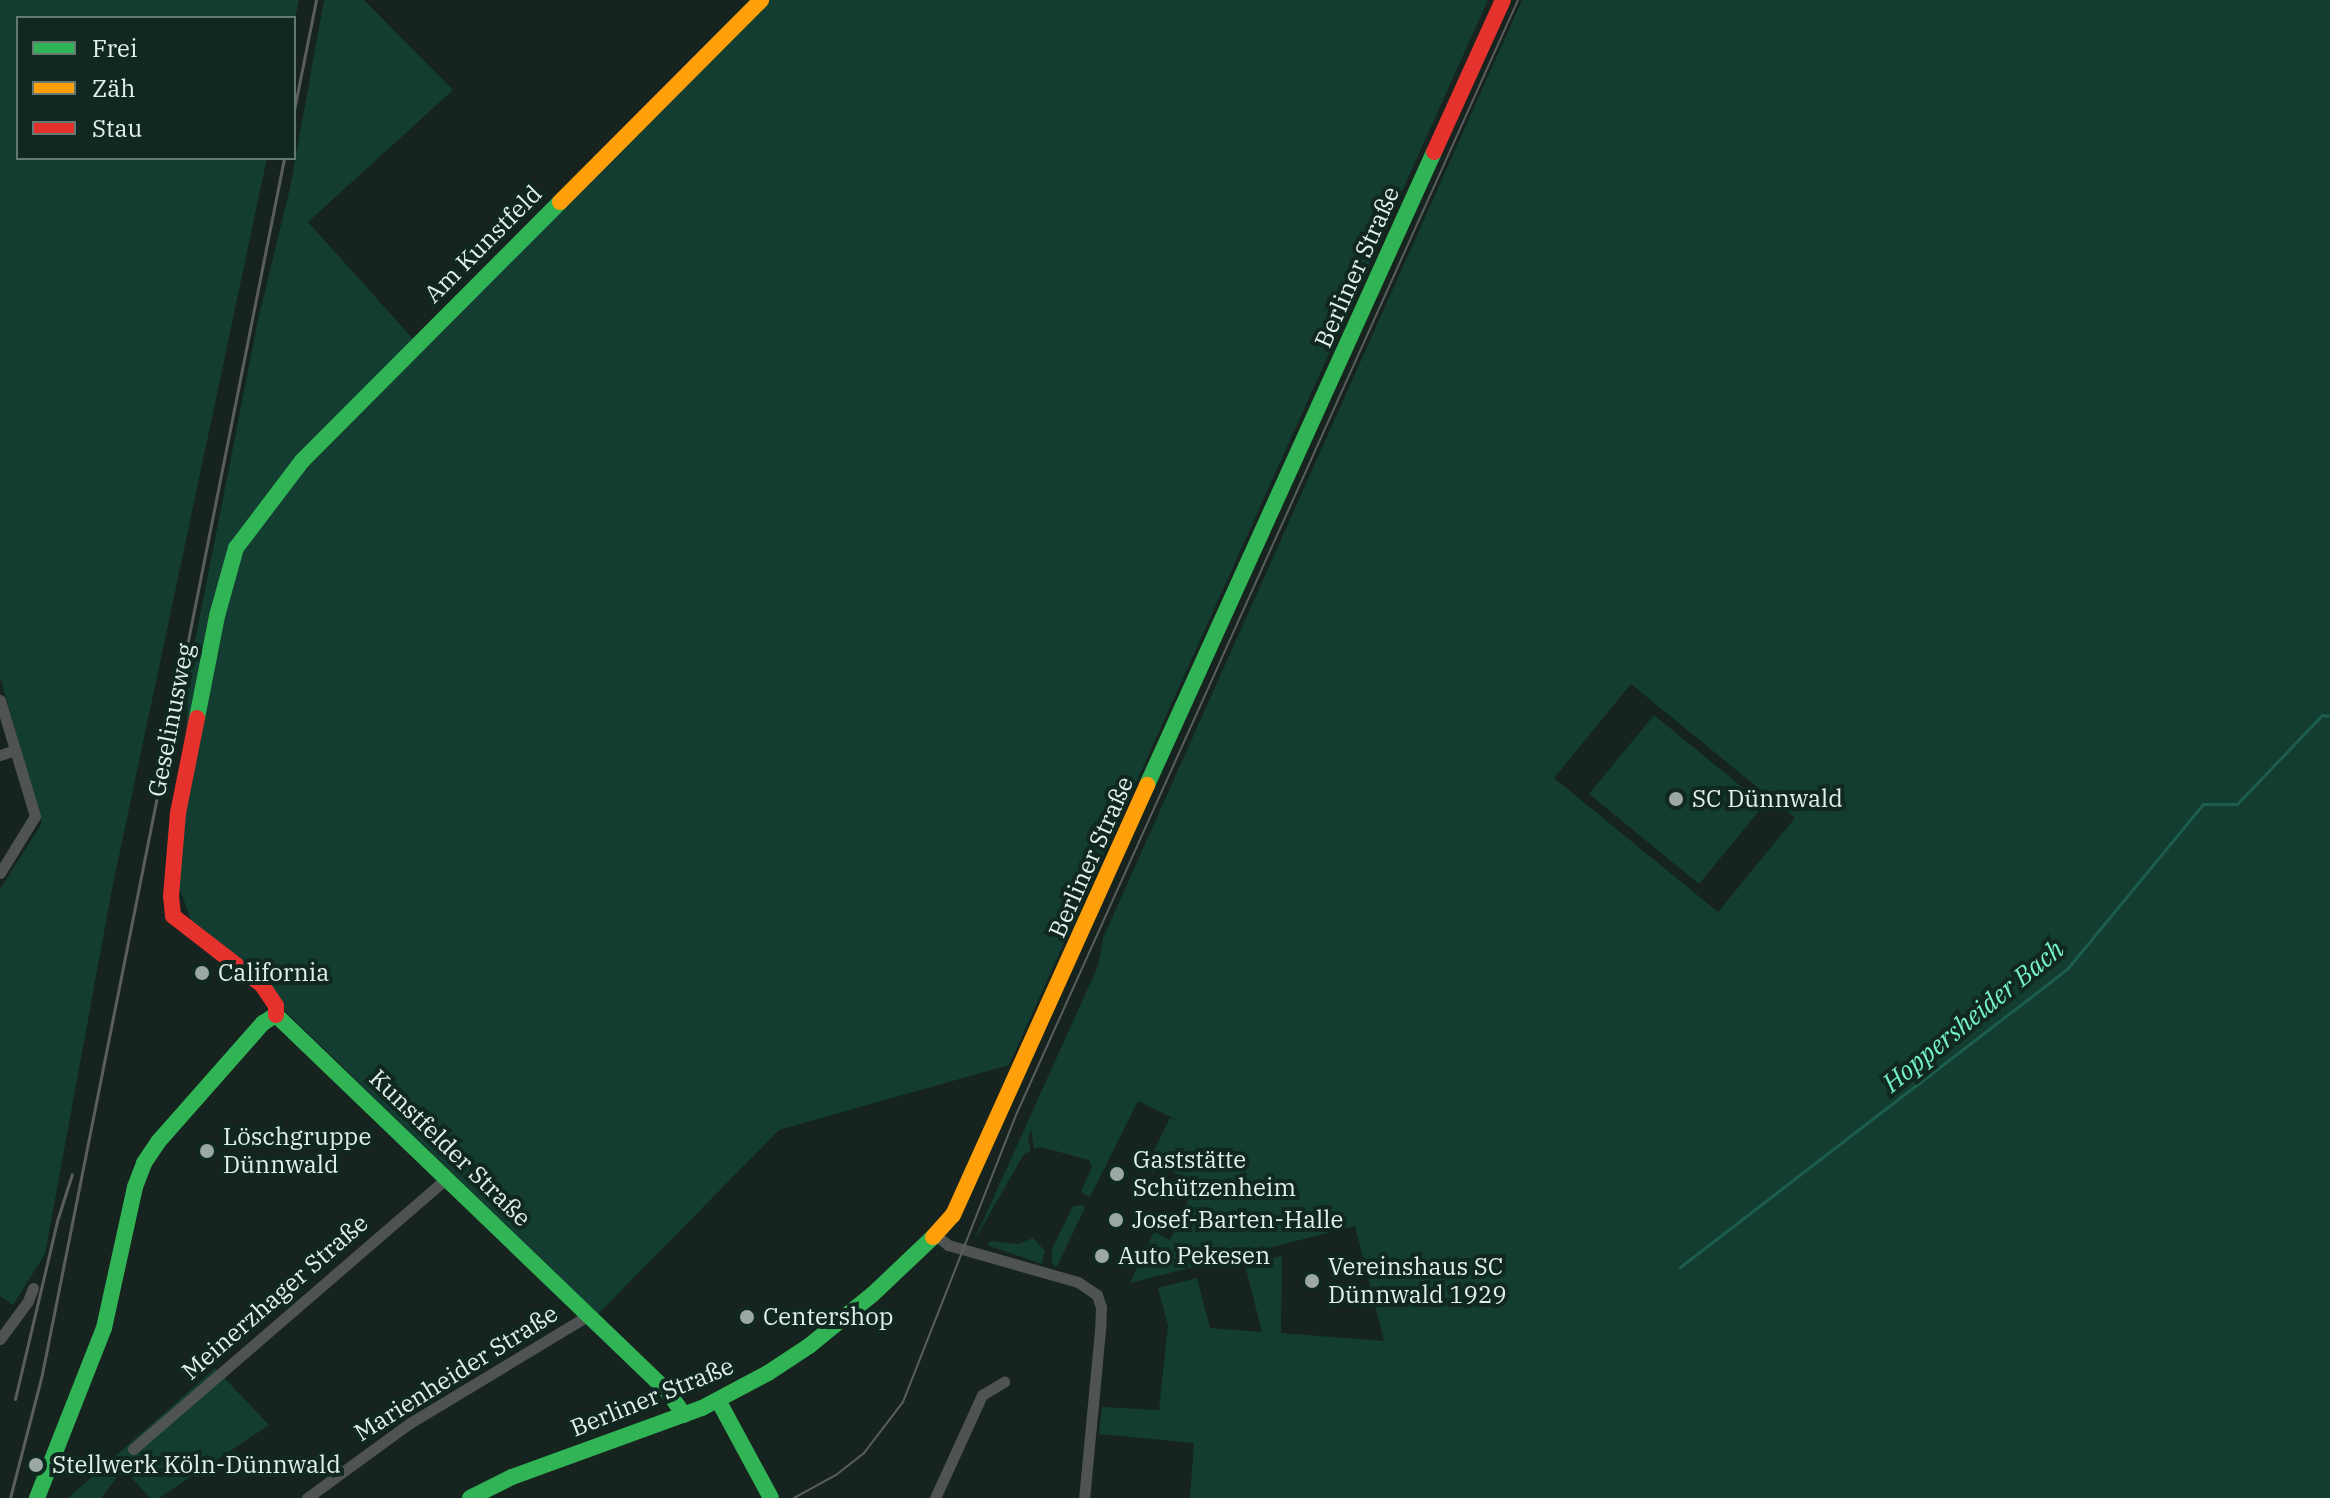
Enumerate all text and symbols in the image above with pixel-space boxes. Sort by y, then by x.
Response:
legend [16,16,296,160]
text: Frei [92,32,137,64]
text: Zäh [92,72,135,104]
text: Stau [92,112,142,144]
street label: Am Kunstfeld [418,179,548,309]
street label: Berliner Straße [1309,182,1405,352]
street label: Geselinusweg [142,641,200,799]
street label: Berliner Straße [1043,772,1139,942]
place label: SC Dünnwald [1692,785,1843,813]
marker: SC Dünnwald [1667,790,1685,808]
water label: Hoppersheider Bach [1876,933,2070,1099]
place label: California [218,959,329,987]
marker: California [193,964,211,982]
street label: Kunstfelder Straße [363,1064,537,1232]
place label: Löschgruppe Dünnwald [223,1123,371,1179]
marker: Löschgruppe Dünnwald [198,1142,216,1160]
place label: Gaststätte Schützenheim [1133,1146,1296,1202]
marker: Gaststätte Schützenheim [1108,1165,1126,1183]
place label: Josef-Barten-Halle [1132,1206,1343,1234]
street label: Meinerzhager Straße [176,1208,374,1386]
marker: Josef-Barten-Halle [1107,1211,1125,1229]
place label: Auto Pekesen [1118,1242,1270,1270]
marker: Auto Pekesen [1093,1247,1111,1265]
place label: Vereinshaus SC Dünnwald 1929 [1328,1253,1507,1309]
marker: Vereinshaus SC Dünnwald 1929 [1303,1272,1321,1290]
street label: Marienheider Straße [349,1299,563,1447]
place label: Centershop [763,1303,893,1331]
marker: Centershop [738,1308,756,1326]
street label: Berliner Straße [566,1351,738,1443]
place label: Stellwerk Köln-Dünnwald [52,1451,341,1479]
marker: Stellwerk Köln-Dünnwald [27,1456,45,1474]

